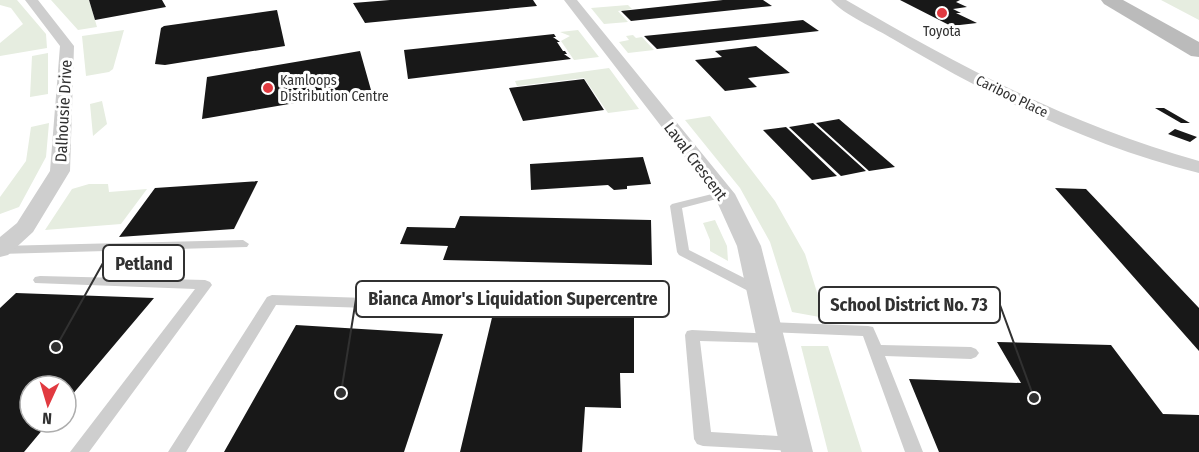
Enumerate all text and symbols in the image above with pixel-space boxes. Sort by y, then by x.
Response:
marker: Toyota [935,6,949,20]
place label: Toyota [923,23,961,40]
street label: Dalhousie Drive [51,59,76,163]
place label: Kamloops Distribution Centre [280,72,389,105]
street label: Cariboo Place [973,72,1051,121]
marker: Kamloops Distribution Centre [261,81,275,95]
street label: Laval Crescent [660,118,732,205]
callout: Petland [103,245,184,281]
text: Petland [115,253,173,275]
callout: Bianca Amor's Liquidation Supercentre [356,281,669,317]
callout: School District No. 73 [819,287,1000,323]
text: Bianca Amor's Liquidation Supercentre [368,288,658,310]
text: School District No. 73 [830,294,988,316]
north arrow [18,374,78,434]
text: N [42,409,52,428]

